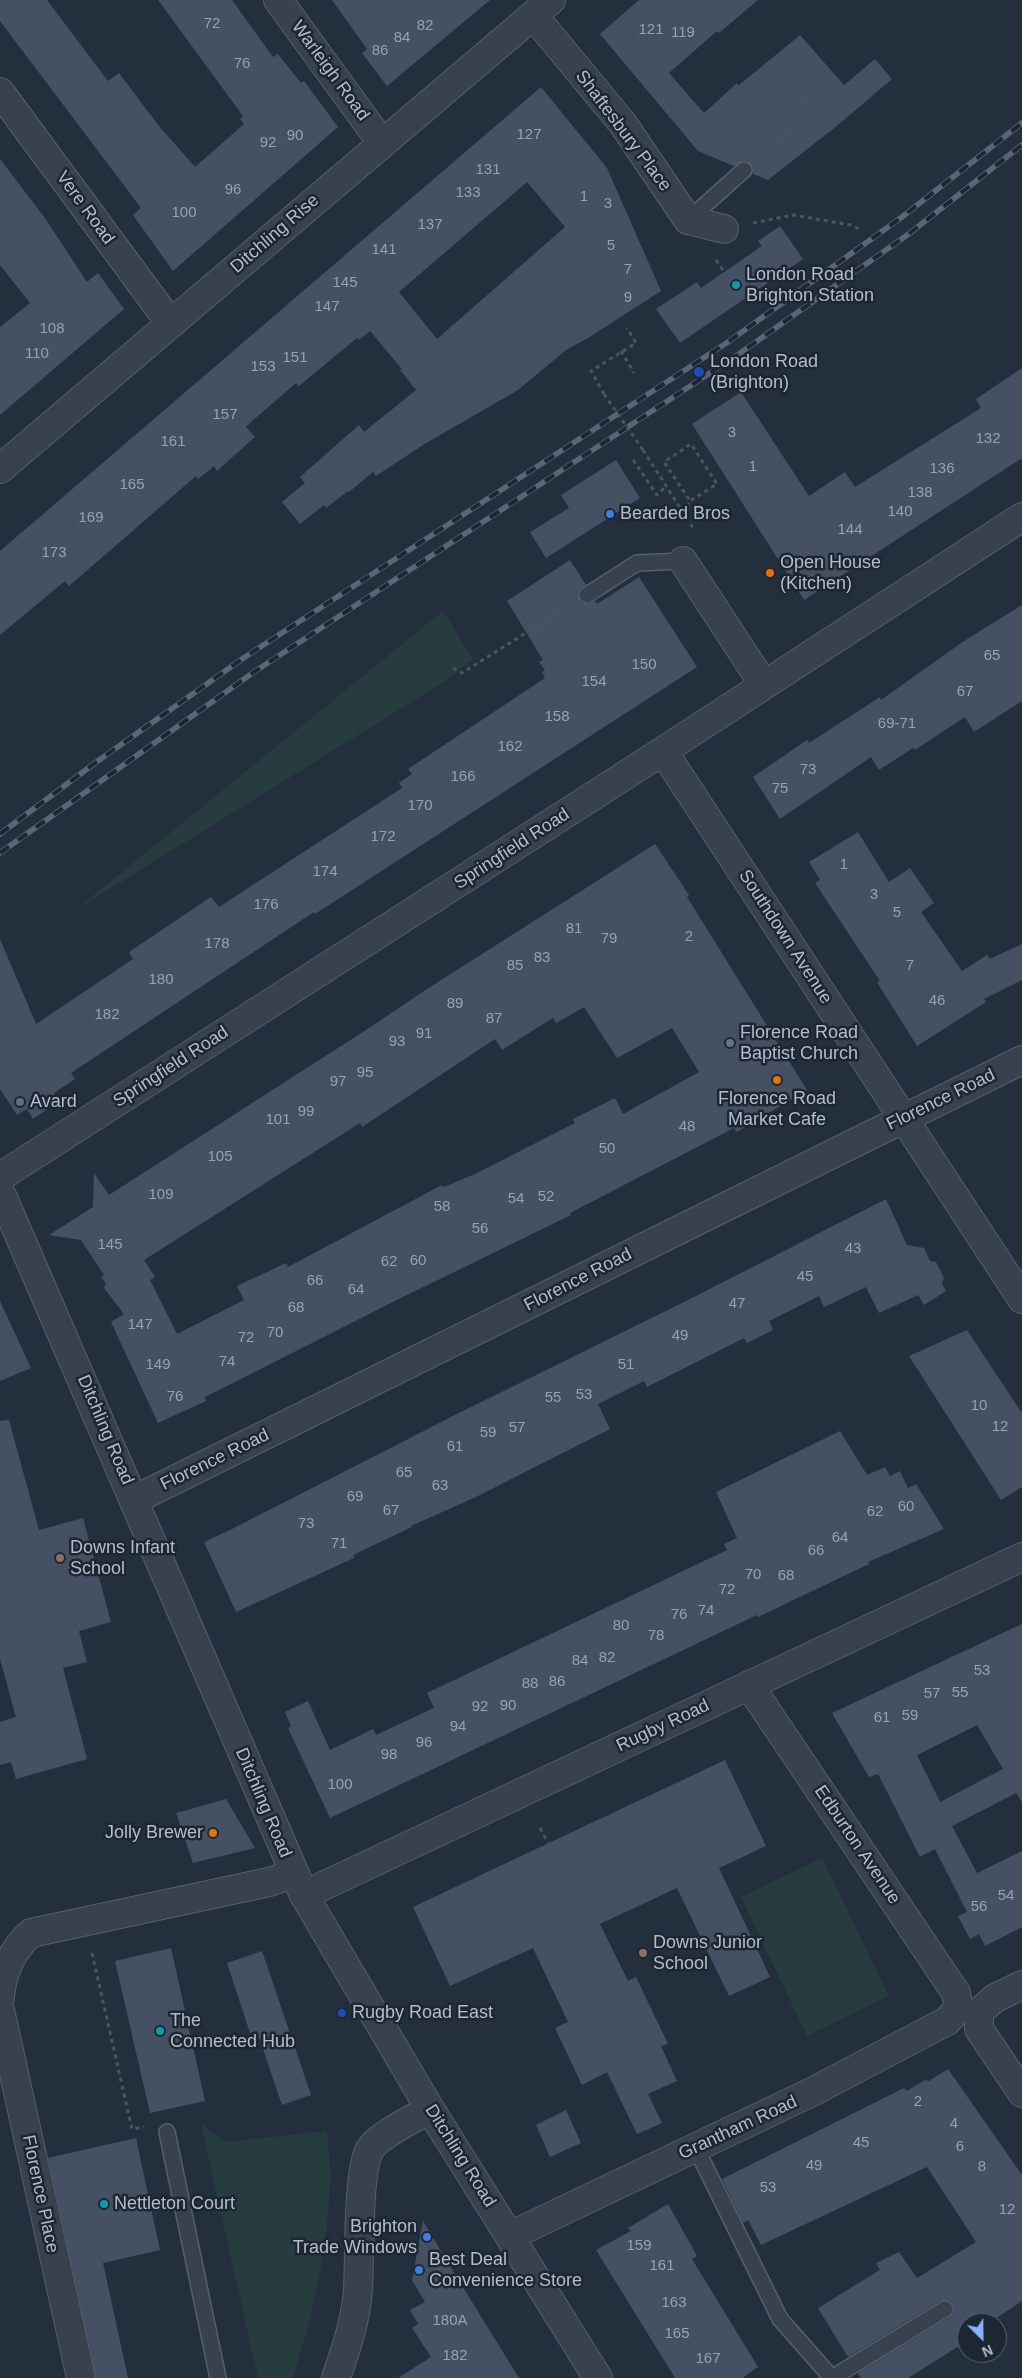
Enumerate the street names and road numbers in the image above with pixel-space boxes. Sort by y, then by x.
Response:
street label: Warleigh Road [286,17,374,125]
street label: Shaftesbury Place [570,66,676,196]
street label: Vere Road [51,167,119,249]
street label: Ditchling Rise [226,190,324,278]
street label: Springfield Road [450,804,574,894]
street label: Southdown Avenue [734,866,836,1008]
street label: Springfield Road [109,1022,233,1112]
street label: Florence Road [883,1064,999,1136]
street label: Florence Road [520,1244,636,1316]
street label: Ditchling Road [72,1372,138,1488]
street label: Florence Road [157,1424,273,1496]
street label: Rugby Road [613,1695,713,1757]
street label: Ditchling Road [230,1745,296,1861]
street label: Edburton Avenue [809,1781,905,1909]
street label: Grantham Road [675,2091,801,2165]
street label: Ditchling Road [420,2101,500,2211]
street label: Florence Place [17,2133,63,2255]

